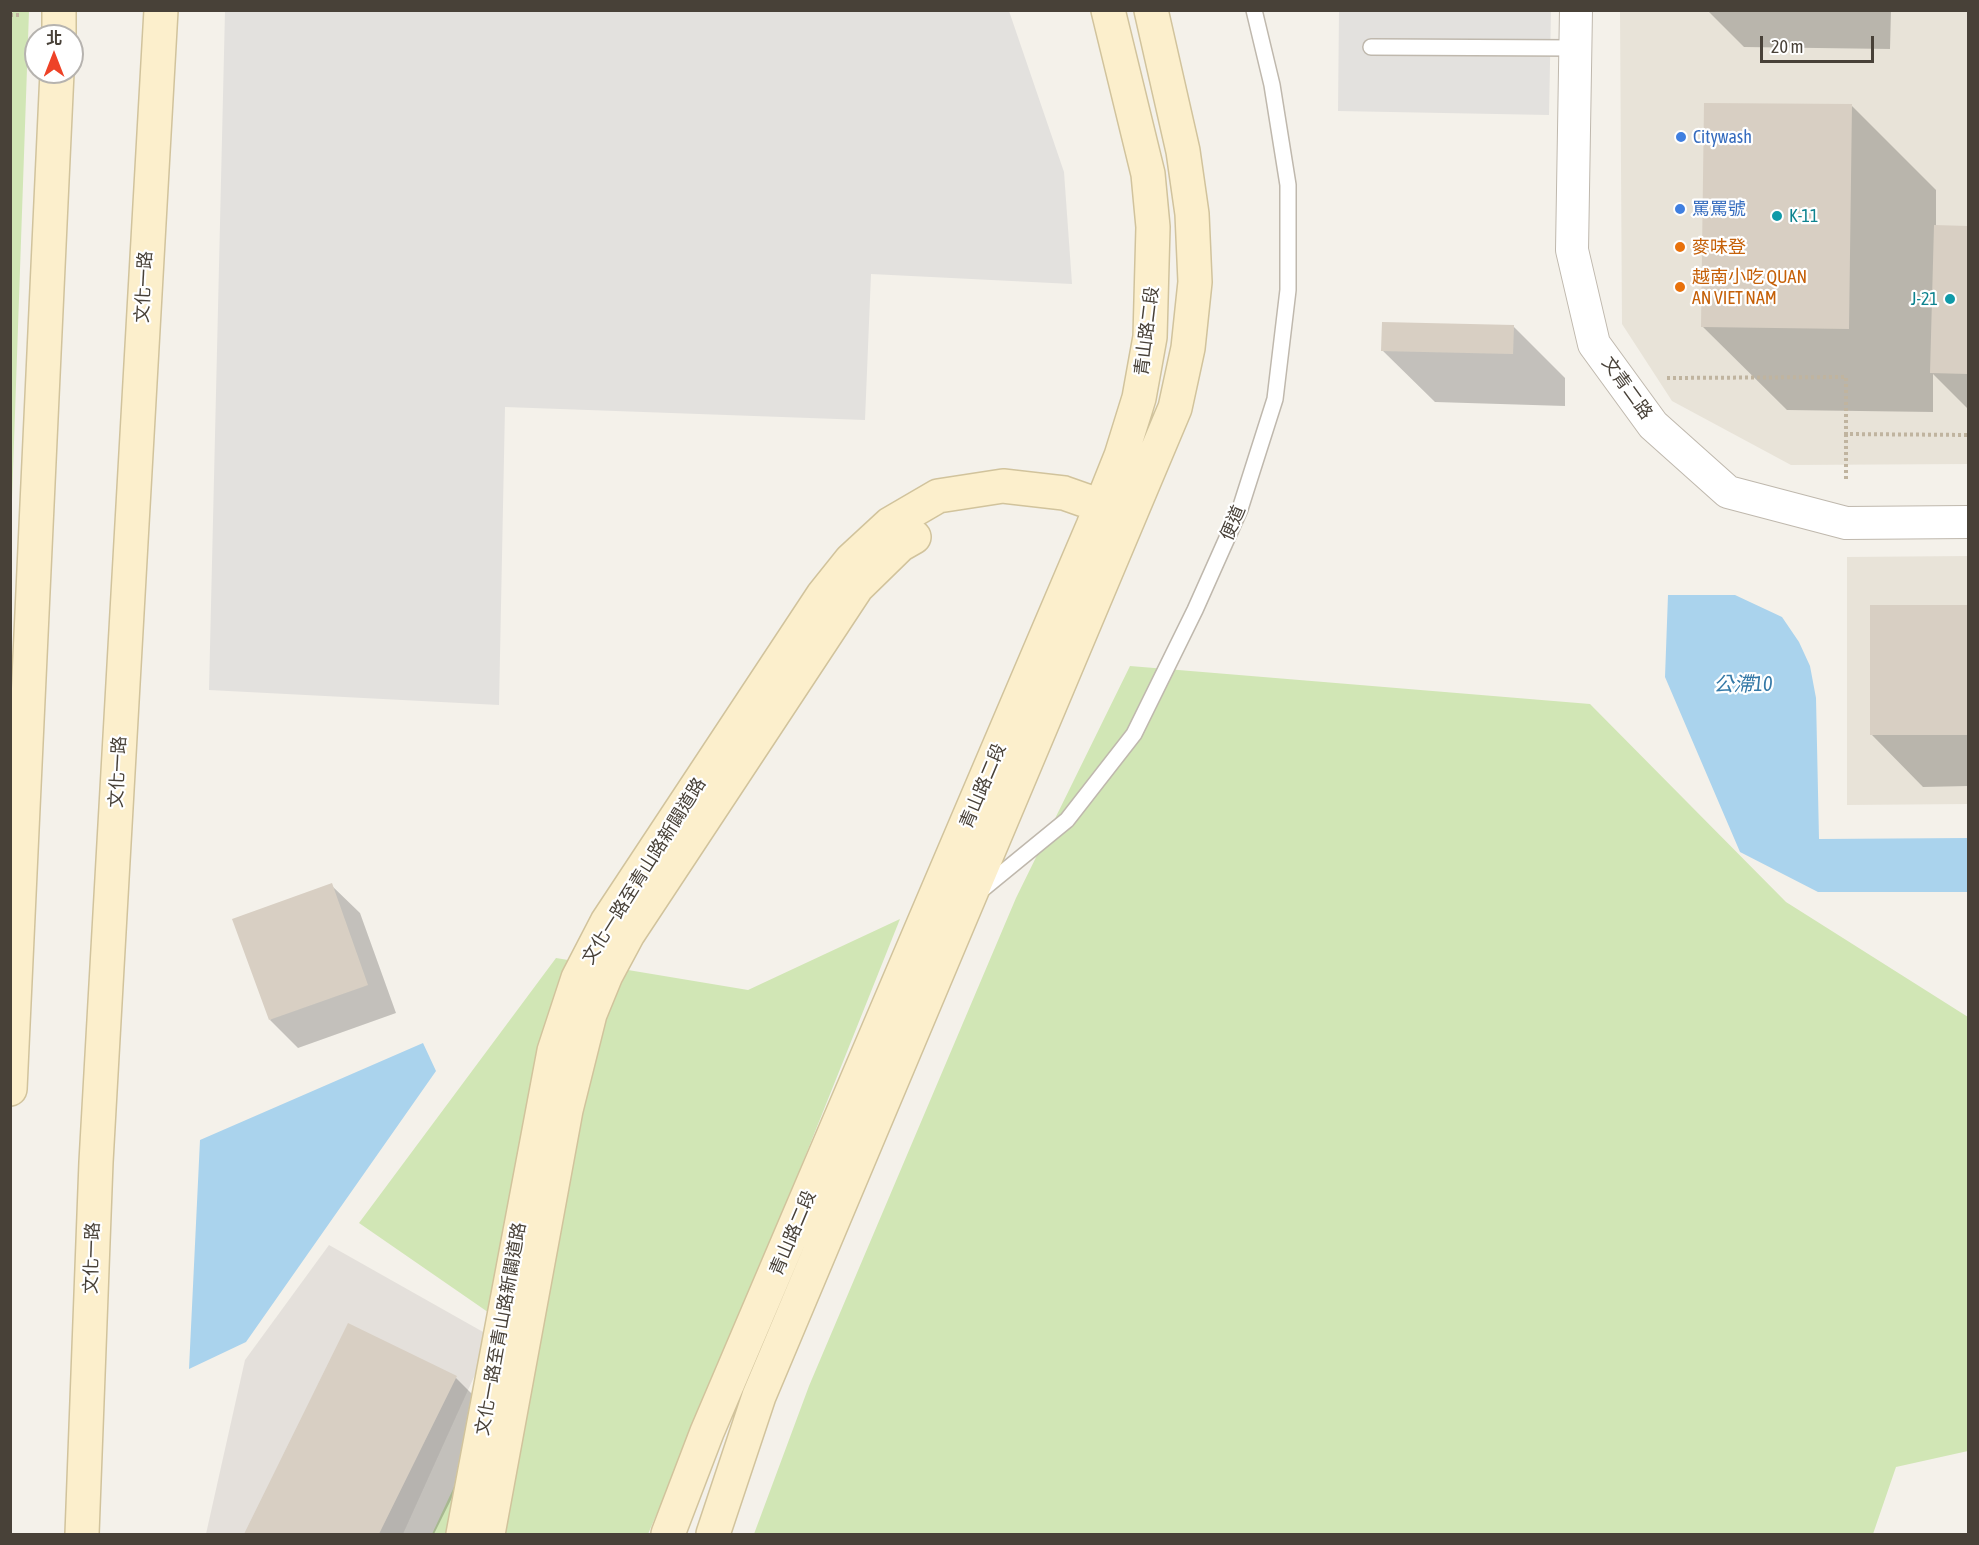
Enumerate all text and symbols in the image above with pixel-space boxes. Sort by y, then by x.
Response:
north arrow [24,24,84,84]
scale bar [1763,24,1877,62]
text: 北 [46,29,62,47]
text: 20 m [1771,36,1803,57]
place label: Citywash [1693,126,1752,148]
marker: Citywash [1674,130,1688,144]
place label: 罵罵號 [1692,198,1746,220]
marker: 罵罵號 [1673,202,1687,216]
place label: K-11 [1789,205,1818,227]
marker: K-11 [1770,209,1784,223]
place label: 麥味登 [1692,236,1746,258]
marker: 麥味登 [1673,240,1687,254]
street label: 文化一路 [131,250,157,324]
place label: 越南小吃 QUAN AN VIET NAM [1692,266,1807,308]
marker: 越南小吃 QUAN AN VIET NAM [1673,280,1687,294]
street label: 青山路二段 [1131,285,1163,377]
place label: J-21 [1911,288,1938,310]
marker: J-21 [1943,292,1957,306]
street label: 文青二路 [1597,353,1657,423]
street label: 便道 [1216,502,1250,544]
water label: 公滯10 [1714,673,1772,697]
street label: 文化一路 [105,735,131,809]
street label: 青山路二段 [955,740,1011,832]
street label: 文化一路至青山路新闢道路 [578,774,710,968]
street label: 青山路二段 [765,1187,821,1279]
street label: 文化一路至青山路新闢道路 [472,1221,530,1437]
street label: 文化一路 [80,1222,104,1294]

